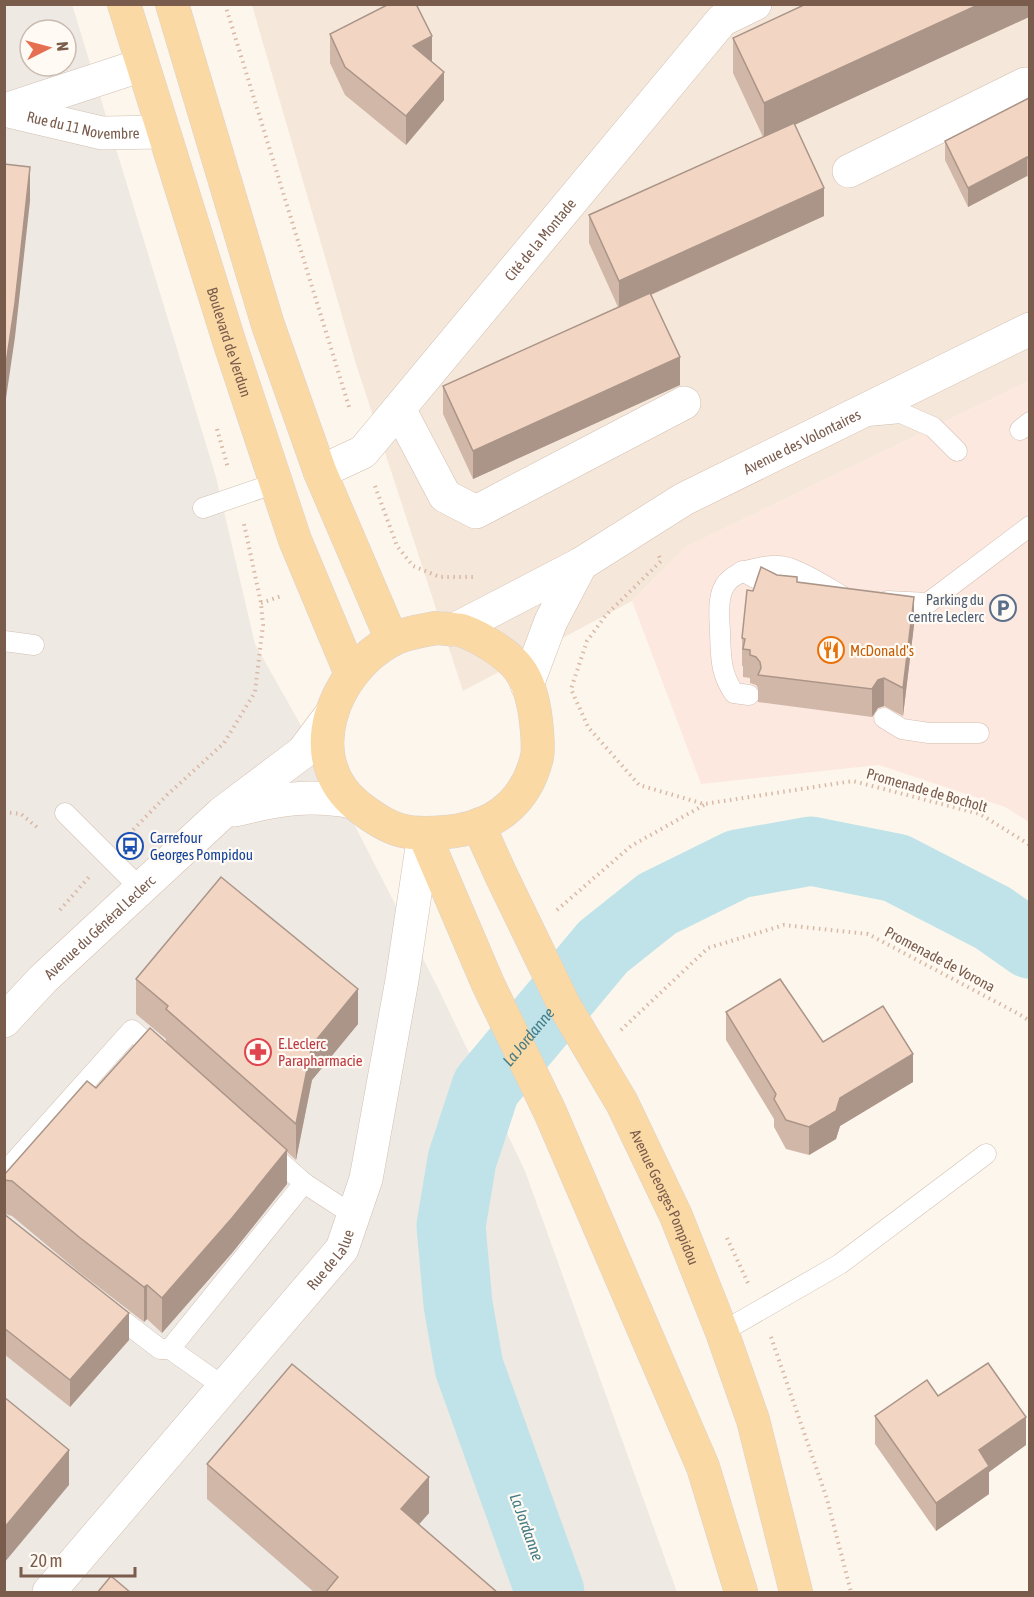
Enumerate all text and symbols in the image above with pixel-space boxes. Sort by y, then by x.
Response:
north arrow [18,18,78,78]
text: N [53,41,72,52]
street label: Rue du 11 Novembre [25,107,140,142]
street label: Cité de la Montade [501,195,579,284]
street label: Boulevard de Verdun [204,285,255,399]
street label: Avenue des Volontaires [740,405,863,477]
place label: Parking du centre Leclerc [908,591,984,625]
parking icon: Parking du centre Leclerc [988,593,1018,623]
restaurant icon: McDonald's [816,635,846,665]
place label: McDonald's [850,642,914,659]
street label: Promenade de Bocholt [865,765,989,815]
place label: Carrefour Georges Pompidou [150,829,253,863]
bus stop icon: Carrefour Georges Pompidou [115,831,145,861]
street label: Avenue du Général Leclerc [40,871,158,982]
street label: Promenade de Vorona [882,923,998,995]
water label: La Jordanne [499,1004,558,1069]
place label: E.Leclerc Parapharmacie [278,1035,363,1069]
pharmacy icon: E.Leclerc Parapharmacie [243,1037,273,1067]
street label: Avenue Georges Pompidou [627,1126,703,1267]
street label: Rue de Lalue [303,1227,357,1293]
water label: La Jordanne [506,1491,548,1563]
scale bar [21,1540,135,1578]
text: 20 m [30,1550,62,1571]

